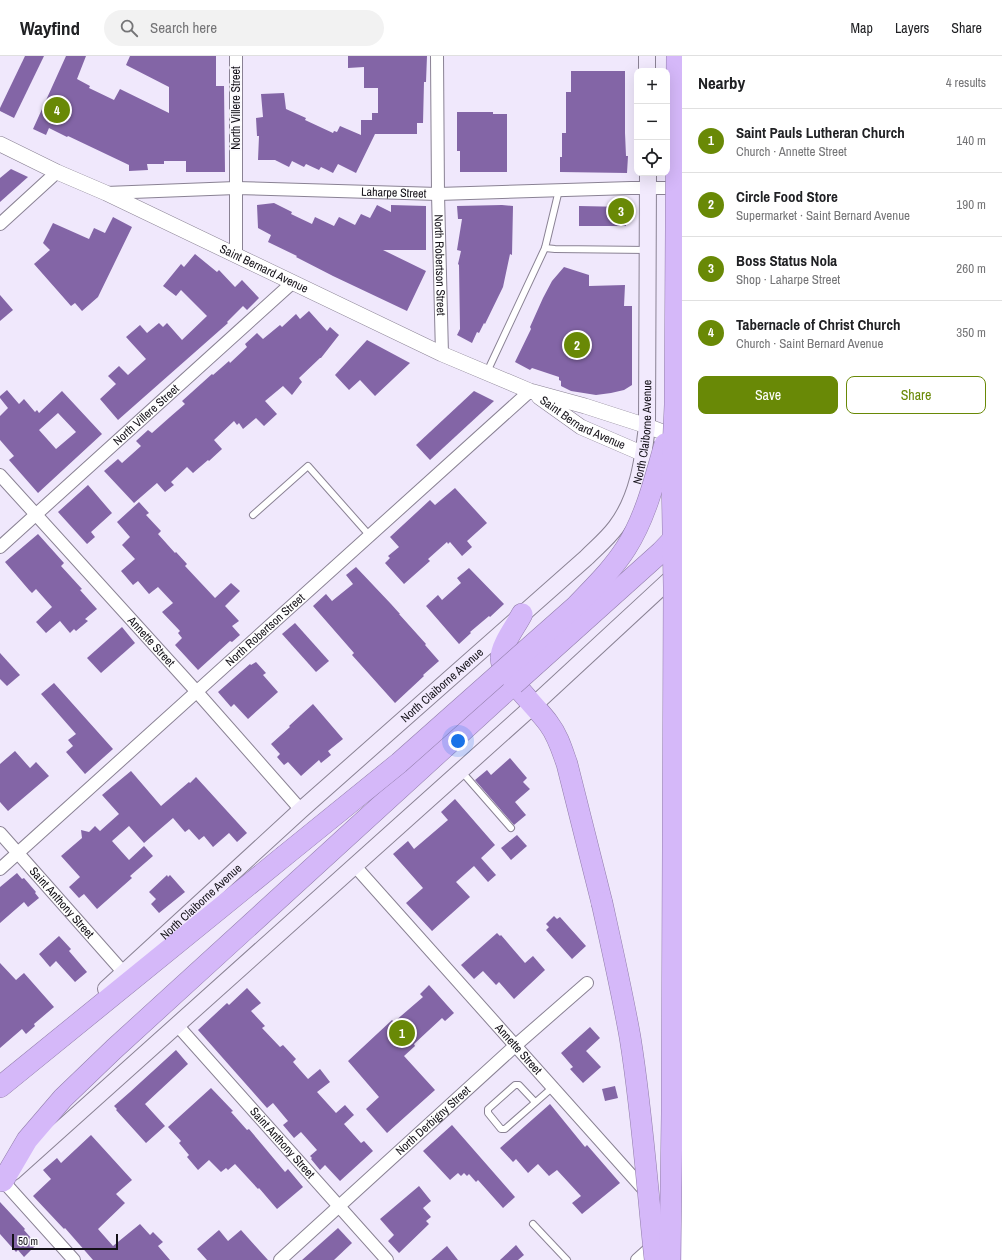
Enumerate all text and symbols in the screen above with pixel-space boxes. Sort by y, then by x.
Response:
search box [104,10,384,46]
text: Wayfind [20,15,80,41]
icon: search [118,17,140,39]
text: Search here [150,17,217,38]
text: Map [851,19,873,37]
text: Layers [895,19,929,37]
text: Share [951,19,982,37]
street label: North Villere Street [228,66,244,150]
map controls [634,68,670,176]
button: + [634,68,670,104]
text: Nearby [698,71,745,94]
text: 4 results [946,74,986,91]
pin: 4 [44,95,70,125]
button: − [634,104,670,140]
text: Saint Pauls Lutheran Church [736,122,905,143]
text: 1 [708,132,714,149]
text: 140 m [956,132,986,149]
button: locate [634,140,670,176]
text: Church · Annette Street [736,143,847,160]
street label: Laharpe Street [361,184,427,202]
text: Circle Food Store [736,186,838,207]
pin: 3 [608,196,634,226]
text: 2 [708,196,714,213]
text: 190 m [956,196,986,213]
text: Supermarket · Saint Bernard Avenue [736,207,910,224]
street label: North Robertson Street [431,214,449,316]
street label: Saint Bernard Avenue [217,241,311,297]
text: Boss Status Nola [736,250,837,271]
text: 3 [708,260,714,277]
text: 260 m [956,260,986,277]
text: Shop · Laharpe Street [736,271,840,288]
text: Tabernacle of Christ Church [736,314,901,335]
text: 4 [708,324,714,341]
text: 350 m [956,324,986,341]
pin: 2 [564,330,590,360]
text: Church · Saint Bernard Avenue [736,335,883,352]
button: Save [698,376,838,414]
button: Share [846,376,986,414]
street label: North Claiborne Avenue [629,380,655,486]
street label: North Villere Street [110,381,183,449]
street label: Saint Bernard Avenue [537,392,628,453]
street label: North Robertson Street [222,590,308,670]
street label: Annette Street [123,612,179,671]
street label: North Claiborne Avenue [397,644,487,726]
your location [448,731,468,751]
street label: North Claiborne Avenue [157,860,245,943]
street label: Saint Anthony Street [26,863,98,942]
pin: 1 [389,1018,415,1048]
street label: Annette Street [491,1020,546,1078]
street label: North Derbigny Street [392,1082,474,1159]
street label: Saint Anthony Street [246,1104,319,1182]
scale bar [12,1232,118,1251]
text: 50 m [18,1234,38,1248]

